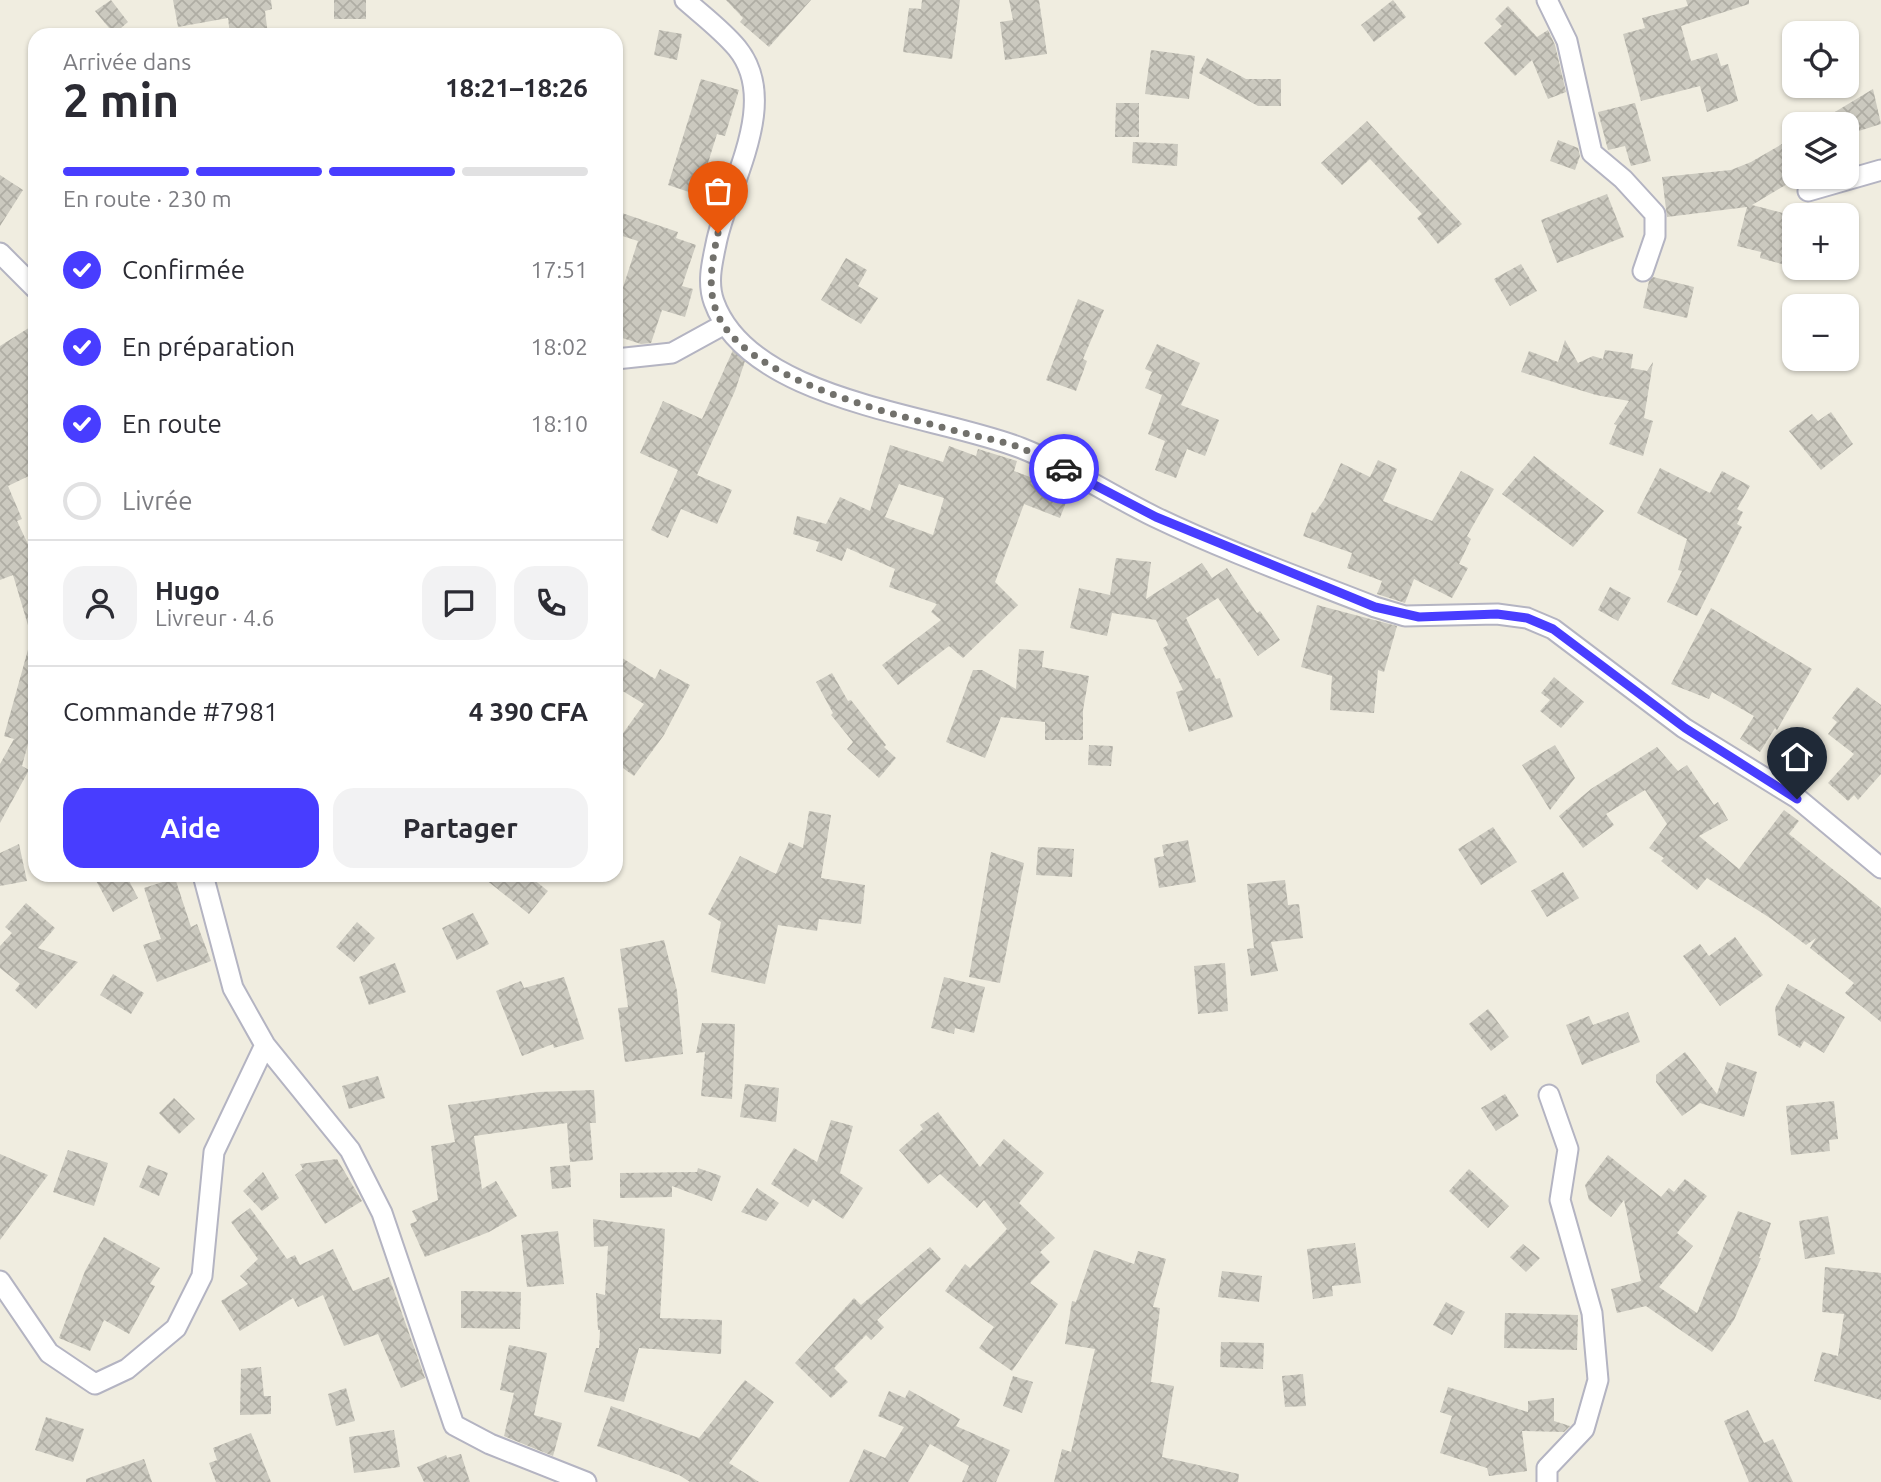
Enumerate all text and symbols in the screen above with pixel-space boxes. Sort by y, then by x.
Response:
map controls [1782,21,1859,371]
button: locate [1782,21,1859,98]
text: Arrivée dans [63,49,191,74]
text: 18:21–18:26 [445,73,588,102]
text: 2 min [63,74,179,126]
button: layers [1782,112,1859,189]
pin [688,161,748,233]
icon: bag [699,172,737,210]
text: En route · 230 m [63,186,232,211]
button: + [1782,203,1859,280]
icon: check [63,251,101,289]
text: Confirmée [122,255,245,284]
text: 17:51 [530,257,588,282]
button: − [1782,294,1859,371]
icon: check [63,328,101,366]
text: En préparation [122,332,295,361]
text: 18:02 [530,334,588,359]
icon: check [63,405,101,443]
text: En route [122,409,222,438]
text: 18:10 [530,411,588,436]
courier [1029,434,1099,504]
icon: car [1045,450,1083,488]
text: Livrée [122,486,193,515]
button: person [63,566,137,640]
button: chat [422,566,496,640]
button: phone [514,566,588,640]
text: Hugo [155,576,220,605]
text: Livreur · 4.6 [155,605,275,630]
text: Commande #7981 [63,697,279,726]
text: 4 390 CFA [469,697,588,726]
pin [1767,727,1827,799]
icon: home [1778,738,1816,776]
button: Aide [63,788,319,868]
button: Partager [333,788,588,868]

